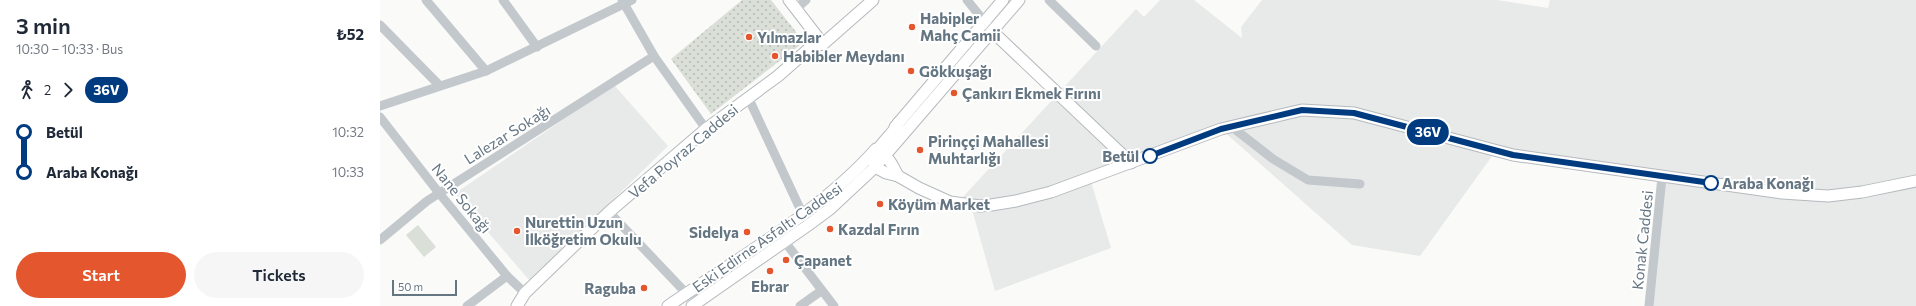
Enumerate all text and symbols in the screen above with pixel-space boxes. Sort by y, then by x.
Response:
place label: Habipler Mahç Camii [920,9,1001,44]
text: 3 min [16,12,71,39]
marker: Habipler Mahç Camii [907,22,917,32]
text: ₺52 [336,25,364,43]
place label: Yılmazlar [757,28,821,46]
marker: Yılmazlar [744,32,754,42]
text: 10:30 – 10:33 · Bus [16,41,123,57]
place label: Habibler Meydanı [783,47,905,65]
marker: Habibler Meydanı [770,51,780,61]
place label: Gökkuşağı [919,62,992,80]
marker: Gökkuşağı [906,66,916,76]
icon: walk [16,79,38,101]
icon: forward [57,79,79,101]
text: 36V [93,81,120,98]
text: 2 [44,82,51,98]
place label: Çankırı Ekmek Fırını [962,84,1101,102]
marker: Çankırı Ekmek Fırını [949,88,959,98]
street label: Lalezar Sokağı [461,100,553,168]
street label: Vefa Poyraz Caddesi [625,100,741,202]
line badge: 36V [1405,119,1451,145]
text: Betül [46,123,83,141]
text: 36V [1415,123,1441,140]
text: 10:32 [332,124,364,140]
place label: Pirinççi Mahallesi Muhtarlığı [928,132,1049,167]
marker: Pirinççi Mahallesi Muhtarlığı [915,145,925,155]
place label: Betül [1102,147,1139,165]
marker: Betül [1142,148,1158,164]
street label: Nane Sokağı [428,160,496,236]
text: Araba Konağı [46,163,138,181]
text: 10:33 [332,164,364,180]
place label: Araba Konağı [1722,174,1814,192]
marker: Araba Konağı [1703,175,1719,191]
street label: Eski Edirne Asfaltı Caddesi [689,178,845,296]
street label: Konak Caddesi [1628,189,1656,291]
place label: Köyüm Market [888,195,990,213]
marker: Köyüm Market [875,199,885,209]
place label: Nurettin Uzun İlköğretim Okulu [525,213,642,248]
place label: Kazdal Fırın [838,220,920,238]
place label: Sidelya [689,223,739,241]
marker: Kazdal Fırın [825,224,835,234]
marker: Nurettin Uzun İlköğretim Okulu [512,226,522,236]
marker: Sidelya [742,227,752,237]
place label: Çapanet [794,251,852,269]
button: Start [16,252,186,298]
button: Tickets [194,252,364,298]
marker: Çapanet [781,255,791,265]
marker: Ebrar [765,266,775,276]
place label: Ebrar [751,277,789,295]
scale bar [392,278,457,297]
place label: Raguba [584,279,636,297]
text: 50 m [398,280,423,293]
marker: Raguba [639,283,649,293]

